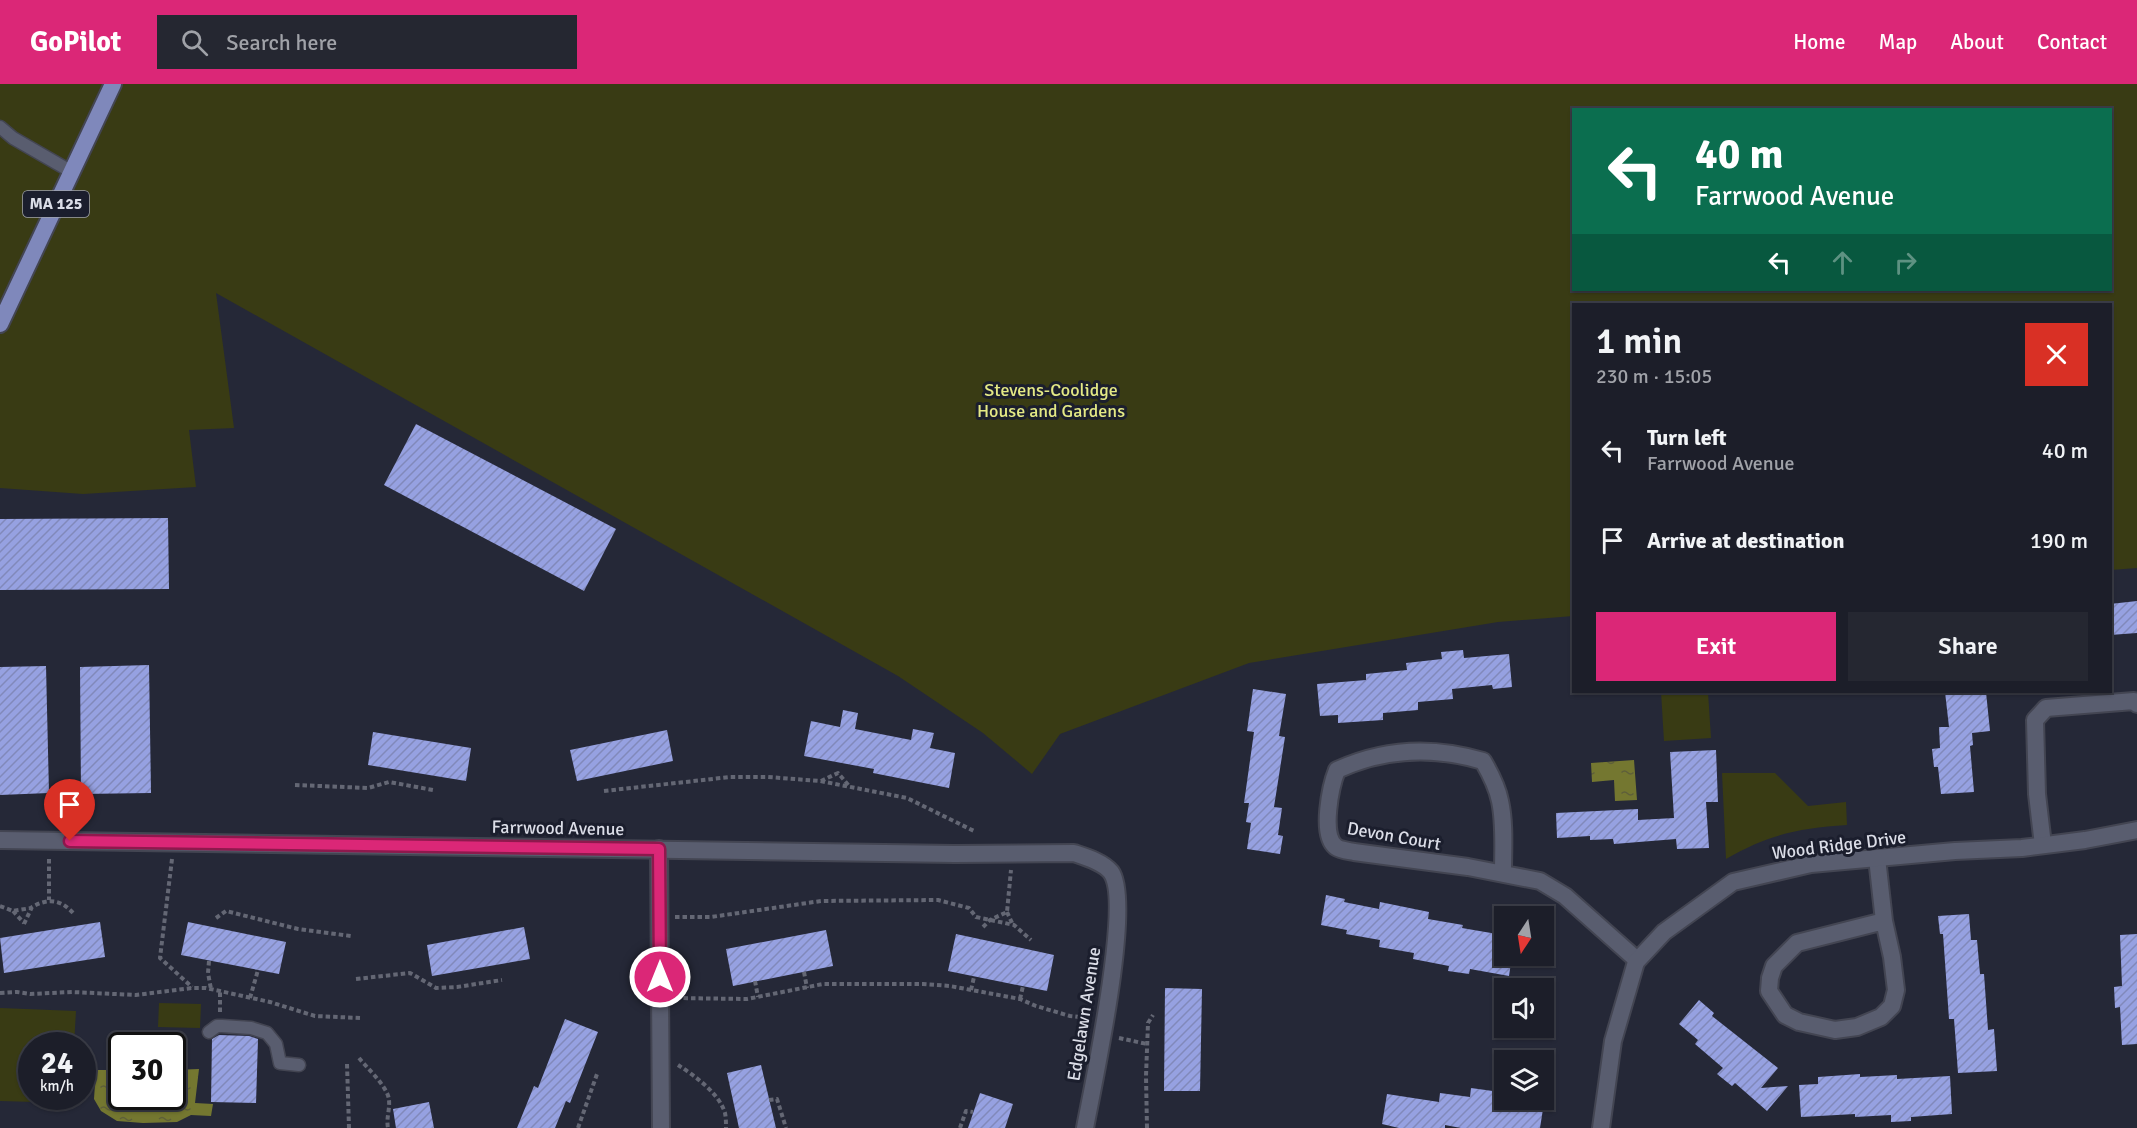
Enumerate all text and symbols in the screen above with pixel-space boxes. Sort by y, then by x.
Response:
search box [157,15,577,69]
text: GoPilot [30,25,121,59]
icon: search [178,26,211,59]
text: Search here [226,29,337,56]
text: Home [1793,29,1846,55]
text: Map [1879,29,1917,55]
text: About [1950,29,2004,55]
text: Contact [2037,29,2107,55]
text: 40 m [1695,129,1784,180]
icon: left [1596,132,1674,210]
text: Farrwood Avenue [1695,180,1894,213]
road number: MA 125 [23,191,89,217]
icon: left [1763,246,1796,279]
icon: ahead [1826,246,1859,279]
icon: right [1889,246,1922,279]
text: 1 min [1596,319,1682,364]
button: close [2025,323,2088,386]
text: 230 m · 15:05 [1596,364,1712,389]
park label: Stevens-Coolidge House and Gardens [977,379,1125,422]
text: Turn left [1647,424,1727,451]
icon: left [1596,434,1629,467]
text: 40 m [2042,437,2088,464]
text: Farrwood Avenue [1647,451,1795,476]
icon: arrive [1596,524,1629,557]
text: Arrive at destination [1647,527,1844,554]
text: 190 m [2030,527,2088,554]
button: Exit [1596,612,1836,681]
button: Share [1848,612,2088,681]
pin [44,779,95,841]
icon: arrive [53,788,86,821]
street label: Farrwood Avenue [491,816,625,840]
street label: Devon Court [1345,817,1443,855]
street label: Wood Ridge Drive [1771,826,1907,864]
north arrow [1494,906,1554,966]
map controls [1494,906,1554,1110]
position arrow [628,945,692,1009]
street label: Edgelawn Avenue [1063,945,1105,1083]
button: sound [1494,978,1554,1038]
speed limit sign: 30 [108,1032,186,1110]
text: 24 [41,1045,73,1082]
button: layers [1494,1050,1554,1110]
text: km/h [40,1077,74,1095]

